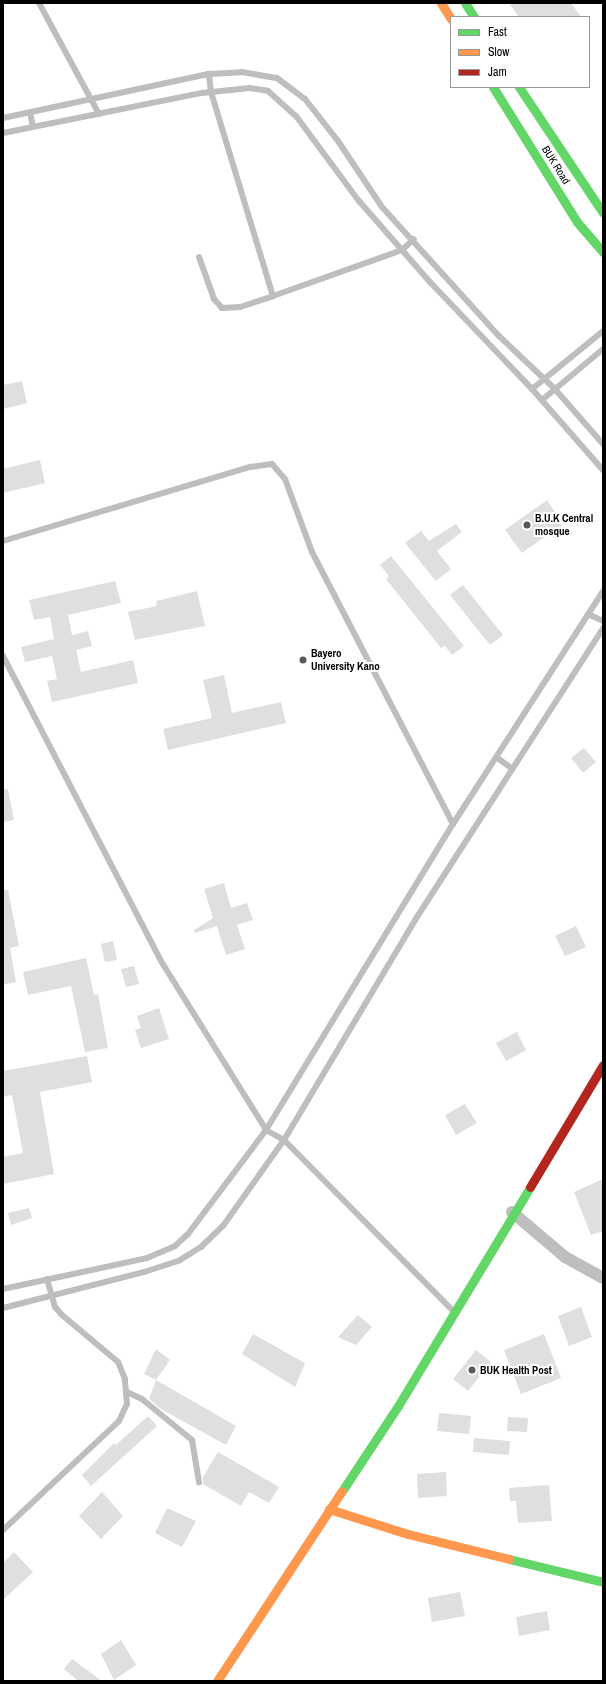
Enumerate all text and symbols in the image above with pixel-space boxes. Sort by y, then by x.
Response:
legend [450,16,590,88]
text: Fast [488,24,507,40]
text: Slow [488,44,509,60]
text: Jam [488,64,507,80]
street label: BUK Road [539,143,573,187]
place label: B.U.K Central mosque [535,512,593,538]
marker: B.U.K Central mosque [522,520,532,530]
place label: Bayero University Kano [311,647,380,673]
marker: Bayero University Kano [298,655,308,665]
place label: BUK Health Post [480,1363,552,1377]
marker: BUK Health Post [467,1365,477,1375]

